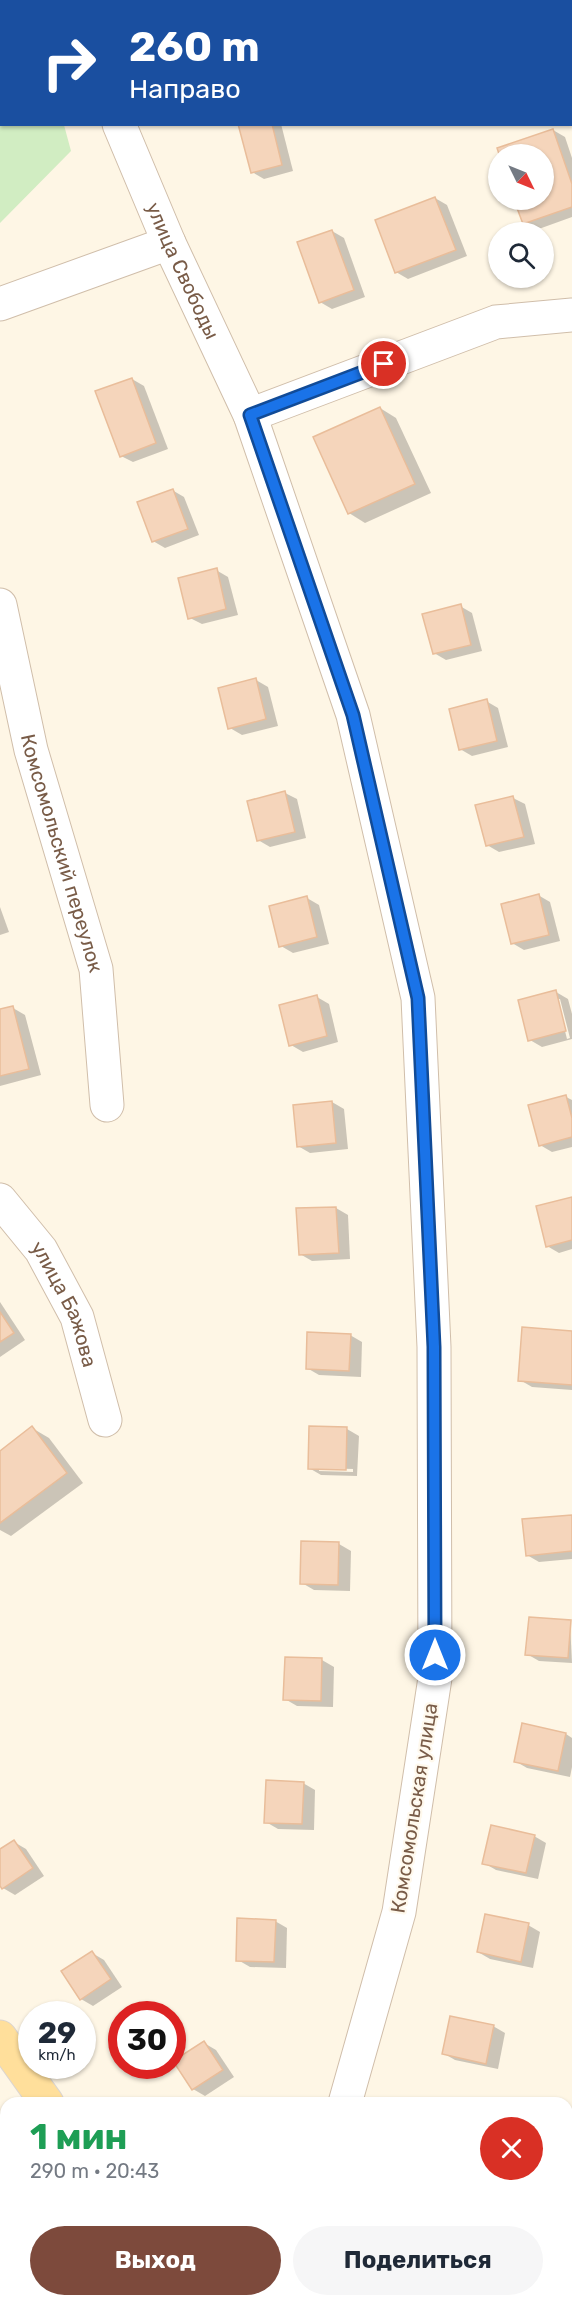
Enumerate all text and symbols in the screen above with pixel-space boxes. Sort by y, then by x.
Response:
text: 260 m [129,22,260,72]
icon: right [30,24,108,102]
text: Направо [129,73,241,105]
north arrow [488,144,554,210]
map controls [488,144,554,288]
street label: улица Свободы [141,199,225,343]
button: search [488,222,554,288]
pin [358,338,409,389]
icon: arrive [367,347,400,380]
street label: Комсомольский переулок [16,732,108,976]
street label: улица Бажова [26,1236,102,1370]
position arrow [403,1623,467,1687]
street label: Комсомольская улица [386,1701,442,1915]
speed limit sign: 30 [108,2001,186,2079]
text: 29 [38,2015,76,2051]
text: km/h [38,2046,76,2064]
text: 1 мин [30,2115,128,2158]
button: close [480,2117,543,2180]
text: 290 m · 20:43 [30,2159,159,2183]
button: Выход [30,2226,281,2295]
button: Поделиться [293,2226,543,2295]

